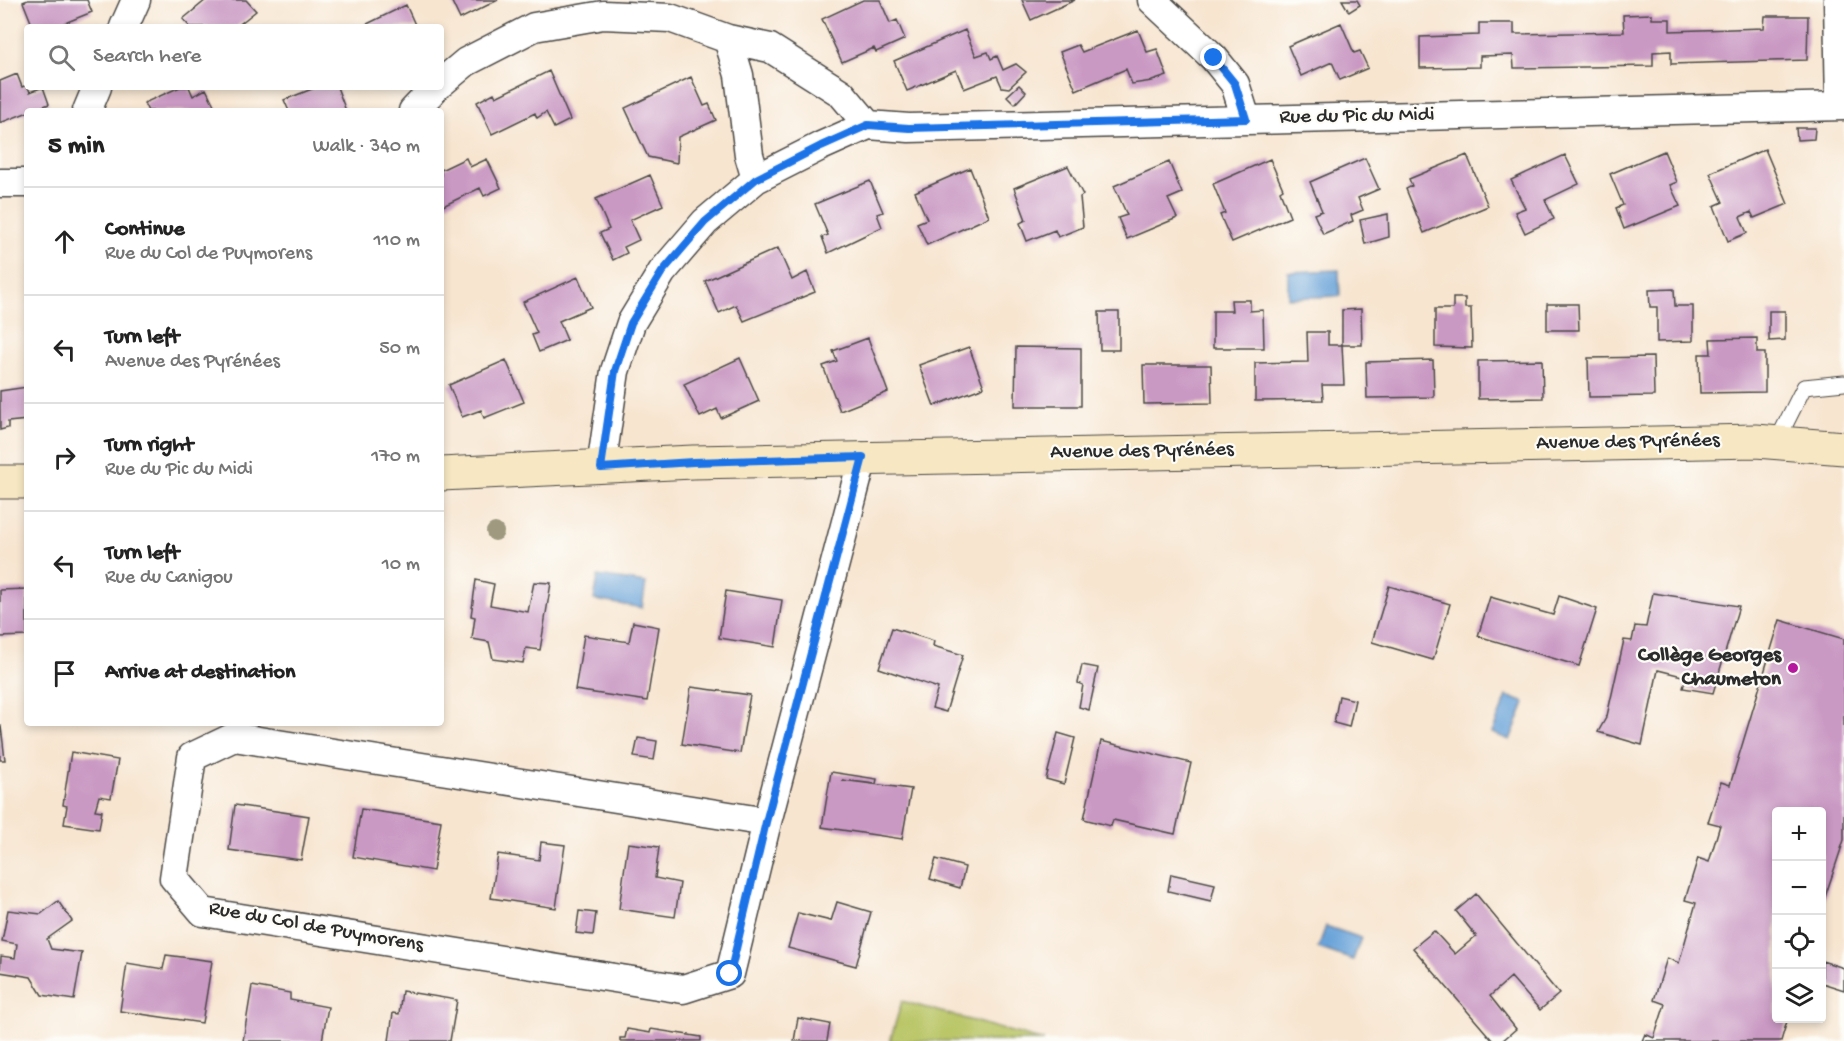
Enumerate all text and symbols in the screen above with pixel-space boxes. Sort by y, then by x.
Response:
search box [24,24,444,90]
icon: search [45,41,78,74]
text: Search here [93,44,201,70]
route end [1200,44,1226,70]
street label: Rue du Pic du Midi [1279,103,1435,131]
text: 5 min [48,132,104,163]
text: Walk · 340 m [313,136,420,159]
text: Continue [105,217,185,243]
icon: ahead [48,225,81,258]
text: 110 m [374,230,420,253]
text: Rue du Col de Puymorens [105,243,312,266]
text: Turn left [105,325,179,351]
icon: left [48,333,81,366]
text: 50 m [379,338,420,361]
text: Avenue des Pyrénées [105,351,280,374]
street label: Avenue des Pyrénées [1536,429,1721,457]
text: Turn right [105,433,193,459]
street label: Avenue des Pyrénées [1050,438,1235,466]
icon: right [48,441,81,474]
text: 170 m [371,446,420,469]
text: Rue du Pic du Midi [105,459,253,482]
text: Turn left [105,541,179,567]
icon: left [48,549,81,582]
text: 10 m [382,554,420,577]
text: Rue du Canigou [105,567,233,590]
place label: Collège Georges Chaumeton [1637,644,1782,693]
icon: arrive [48,657,81,690]
text: Arrive at destination [105,660,295,686]
marker: Collège Georges Chaumeton [1786,661,1800,675]
map controls [1772,807,1826,1023]
button: + [1772,807,1826,861]
button: − [1772,861,1826,915]
street label: Rue du Col de Puymorens [207,897,426,959]
button: locate [1772,915,1826,969]
route start [716,960,742,986]
button: layers [1772,969,1826,1023]

